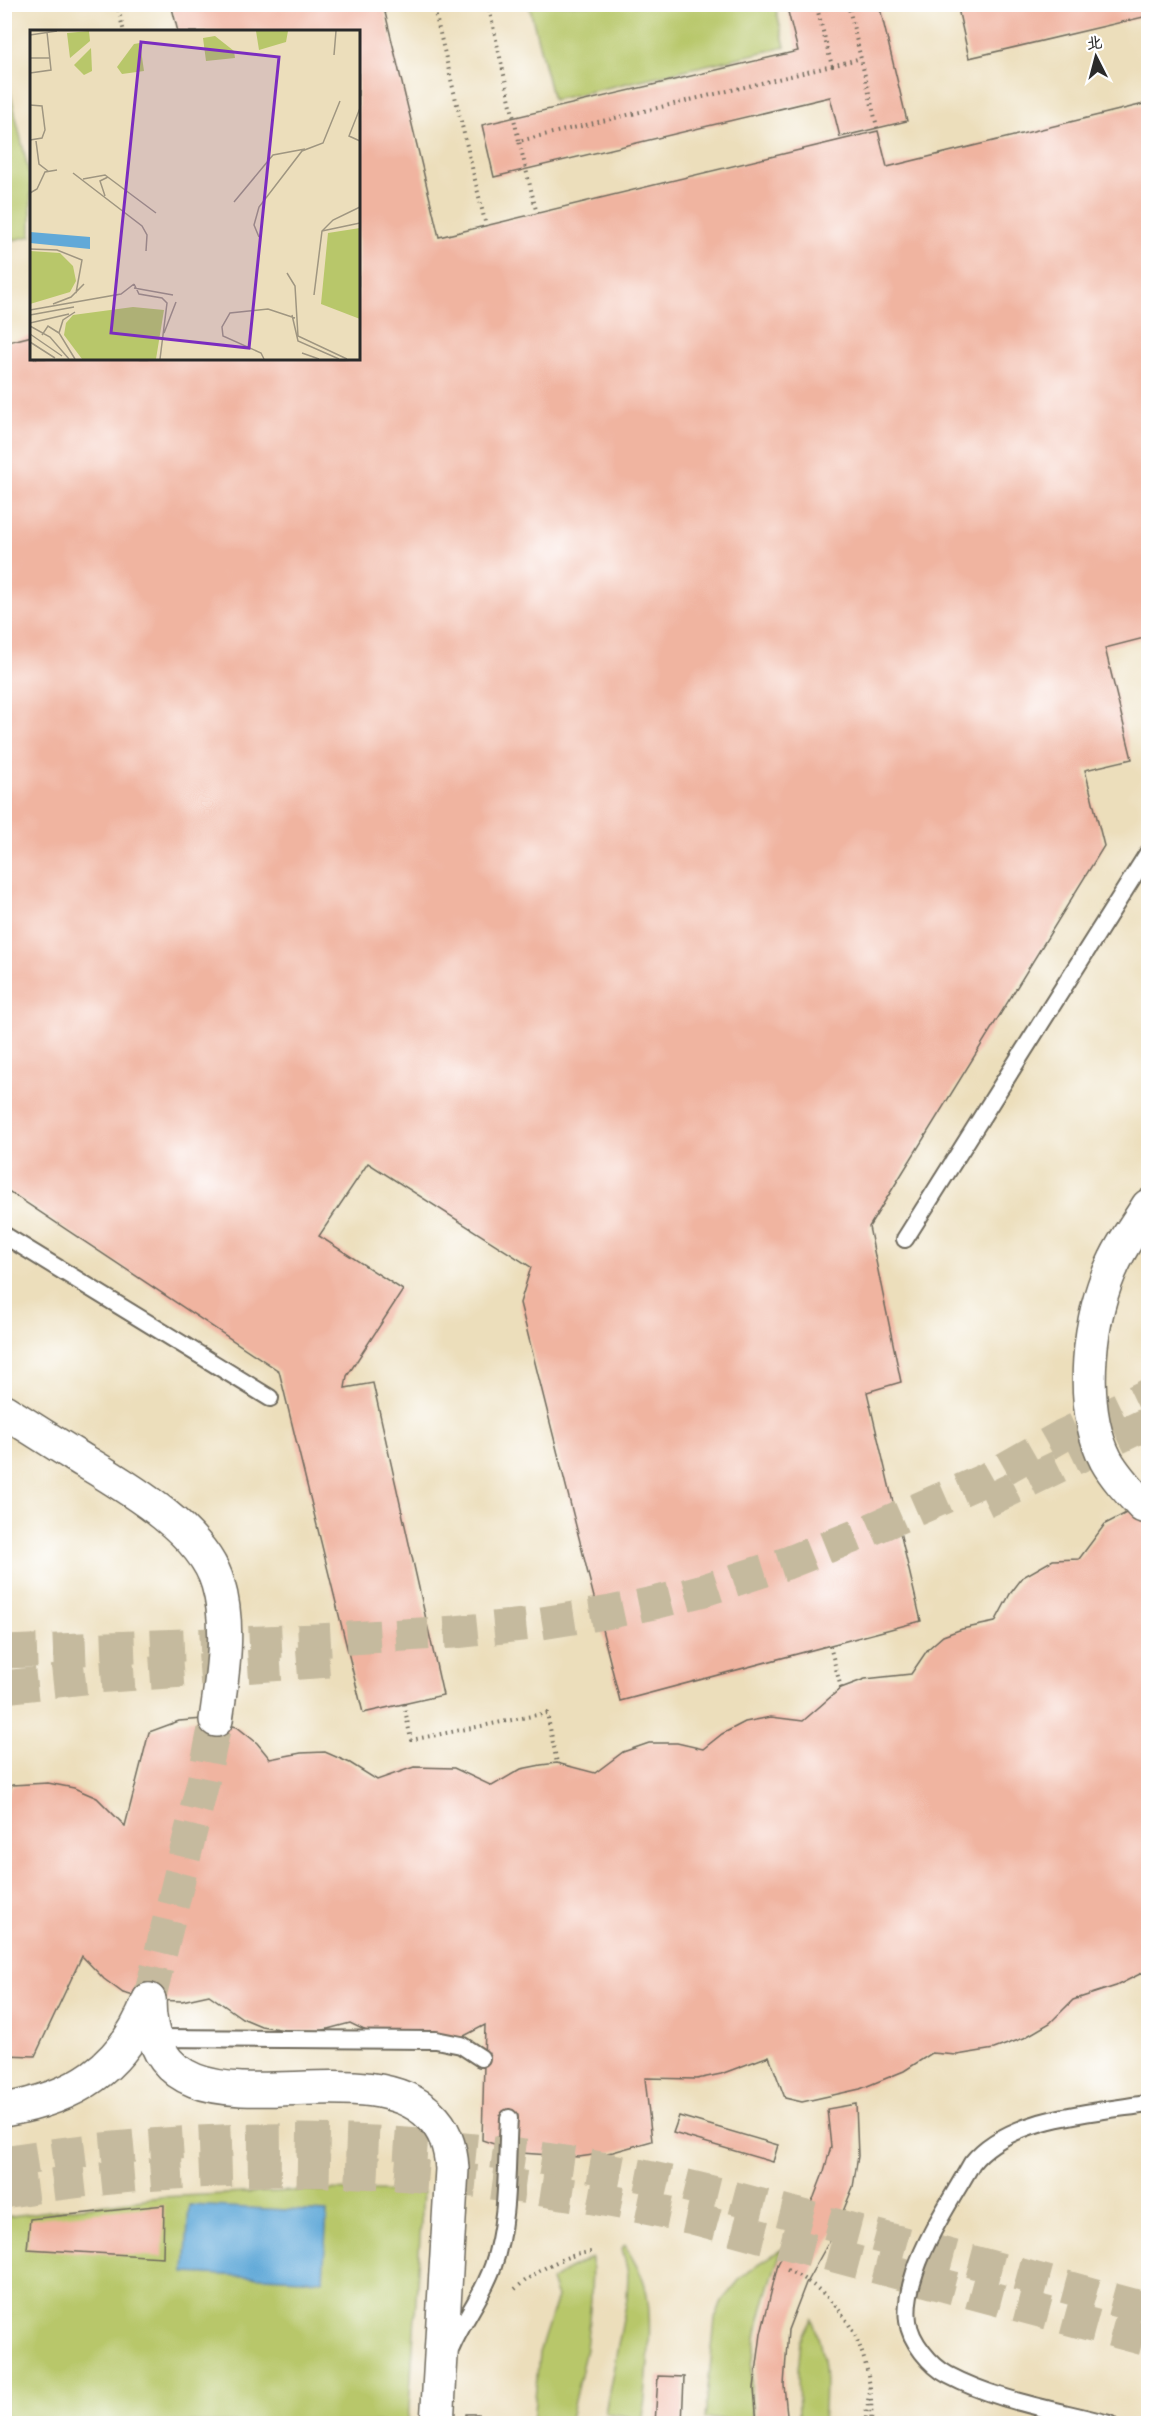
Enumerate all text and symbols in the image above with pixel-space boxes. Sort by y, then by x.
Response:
north arrow [1066,27,1126,87]
inset map [30,30,360,360]
text: 北 [1086,33,1104,54]

